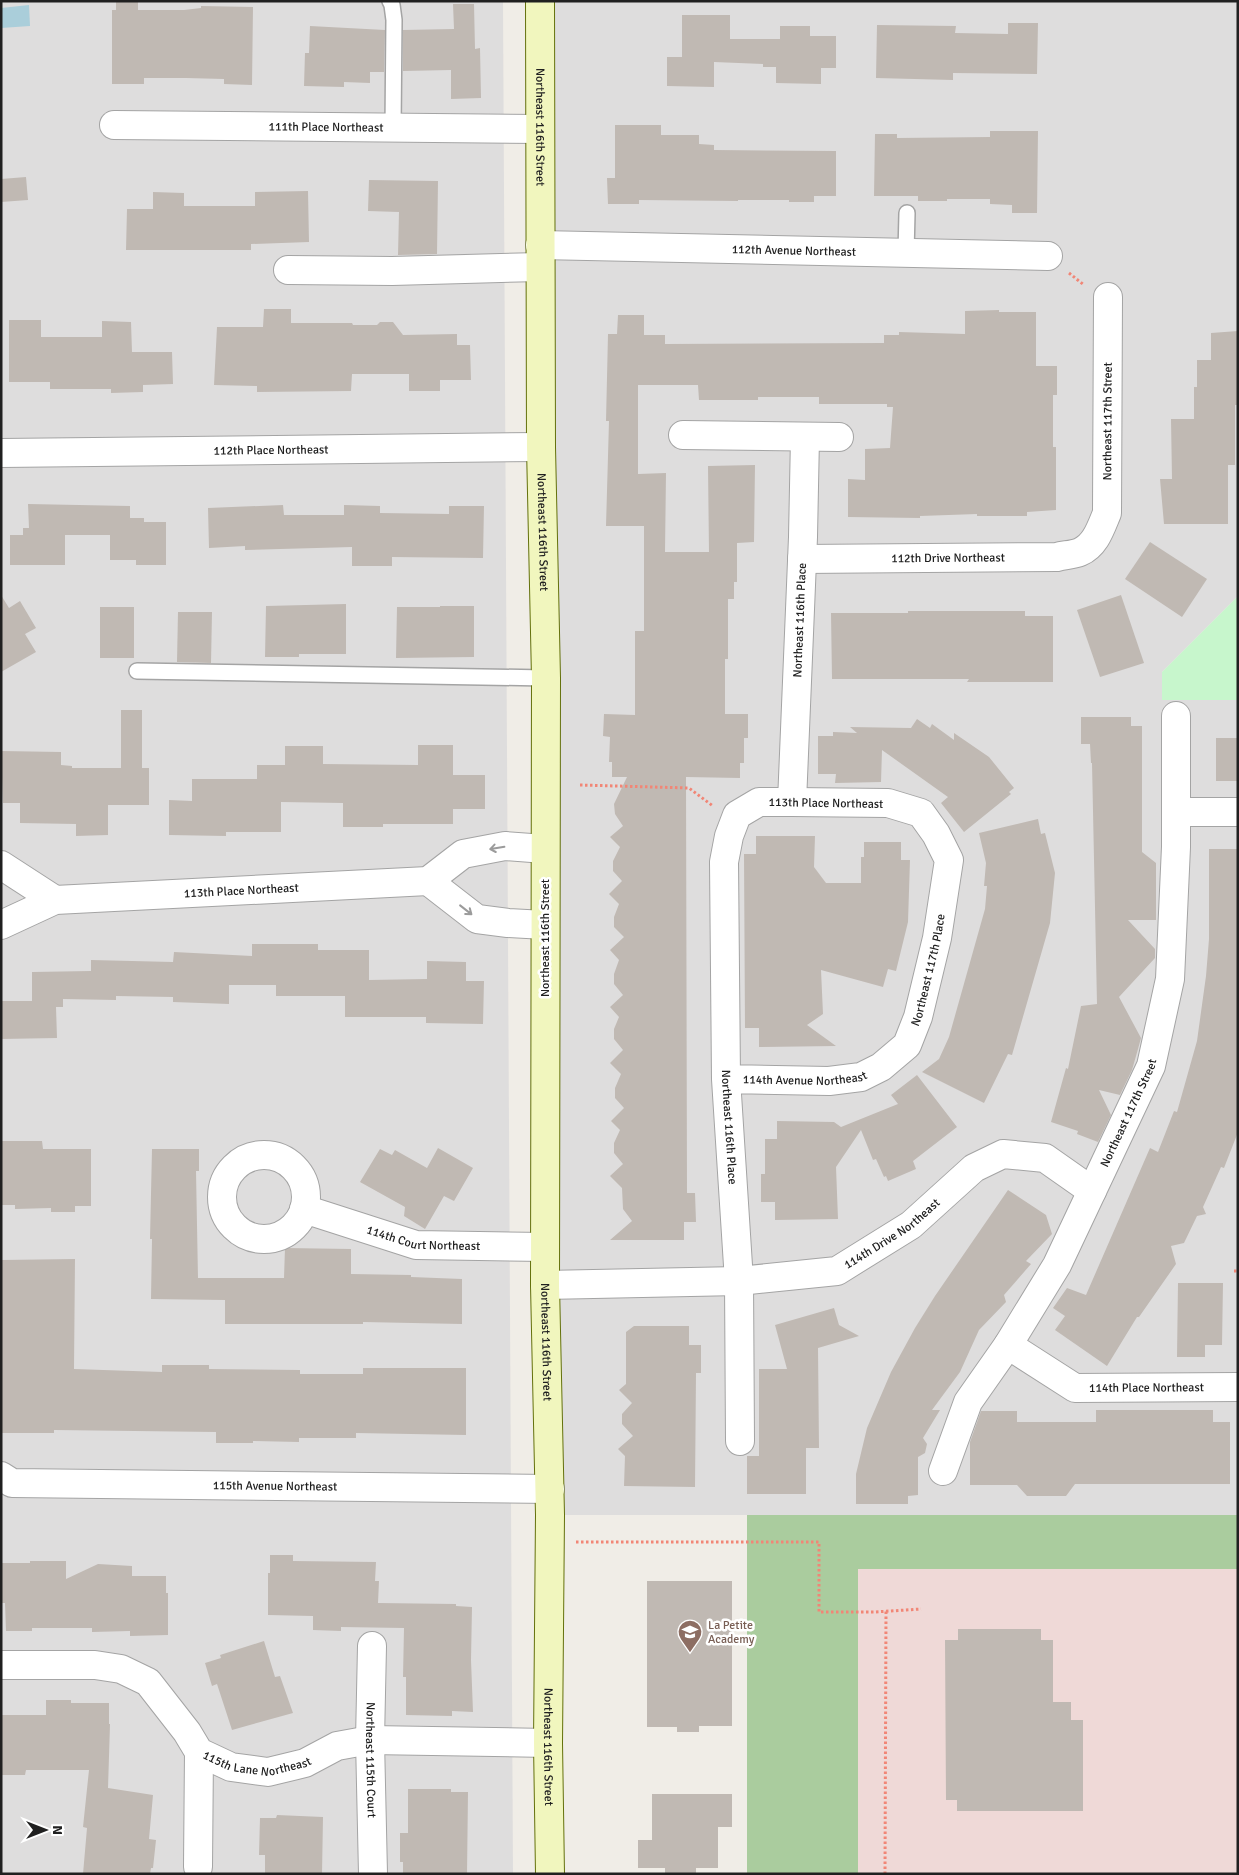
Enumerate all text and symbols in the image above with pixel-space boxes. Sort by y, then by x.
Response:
street label: Northeast 116th Street [532,68,547,186]
street label: 111th Place Northeast [268,119,384,136]
street label: 112th Avenue Northeast [732,242,856,260]
street label: Northeast 117th Street [1100,362,1116,480]
street label: 112th Place Northeast [213,442,329,459]
street label: Northeast 116th Street [534,473,551,591]
street label: 112th Drive Northeast [891,550,1005,566]
street label: Northeast 116th Place [790,562,810,678]
street label: 113th Place Northeast [768,795,884,812]
one-way arrow [489,843,505,853]
street label: Northeast 116th Street [538,879,553,997]
street label: 113th Place Northeast [184,881,299,901]
one-way arrow [459,905,472,916]
street label: Northeast 117th Place [908,913,949,1029]
street label: Northeast 117th Street [1097,1057,1160,1170]
street label: 114th Avenue Northeast [743,1068,870,1089]
street label: Northeast 116th Place [718,1070,740,1185]
street label: 114th Drive Northeast [841,1196,943,1273]
street label: 114th Court Northeast [364,1223,480,1254]
street label: Northeast 116th Street [537,1283,555,1401]
street label: 114th Place Northeast [1089,1380,1204,1396]
street label: 115th Avenue Northeast [213,1478,337,1495]
place label: La Petite Academy [708,1618,755,1647]
school or university icon: La Petite Academy [677,1619,703,1653]
street label: Northeast 116th Street [540,1688,556,1806]
street label: Northeast 115th Court [362,1702,379,1818]
street label: 115th Lane Northeast [200,1748,314,1780]
north arrow [20,1805,70,1855]
text: N [49,1825,66,1835]

